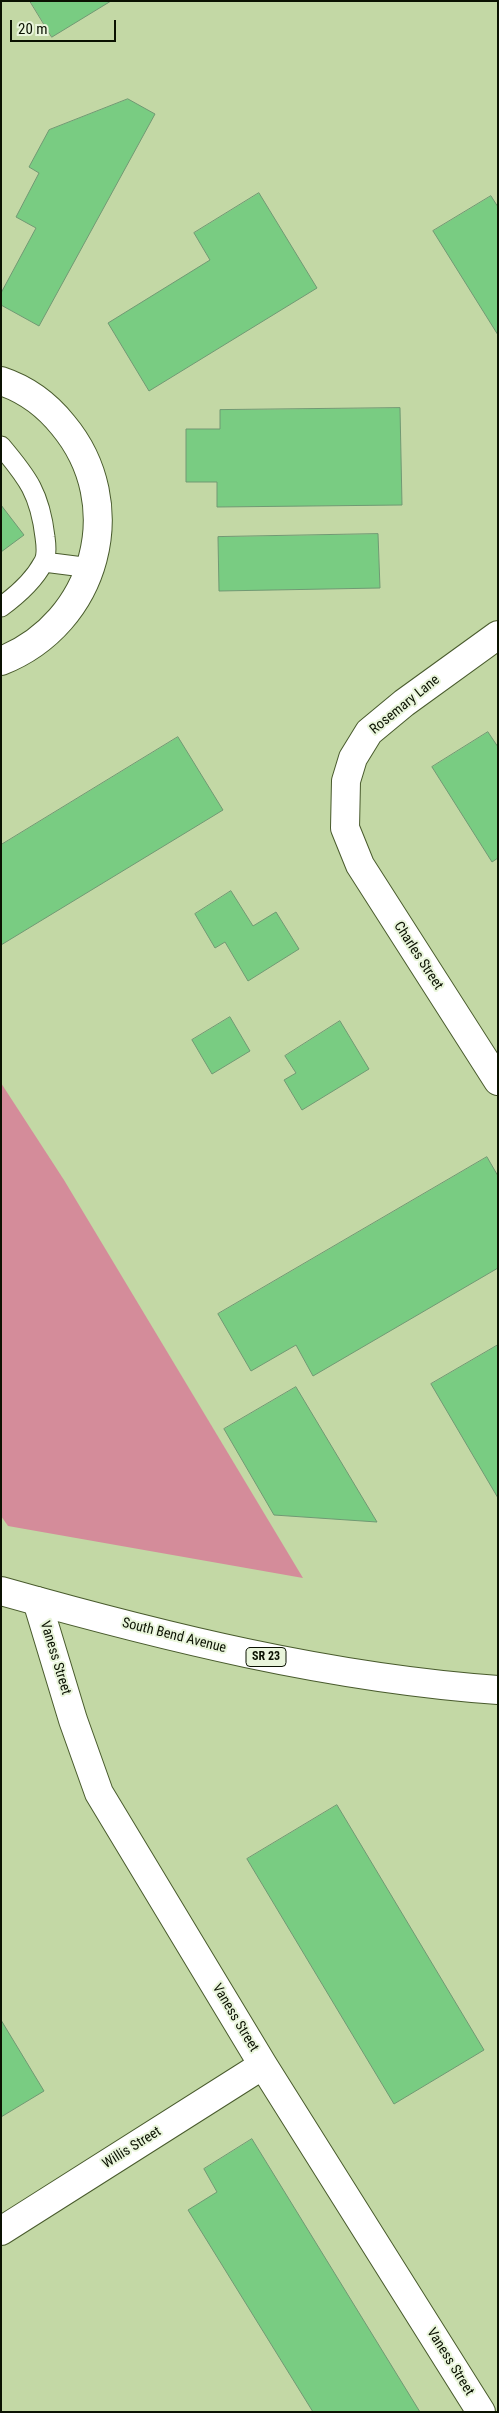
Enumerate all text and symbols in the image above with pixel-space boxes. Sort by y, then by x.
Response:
scale bar [12,10,119,42]
text: 20 m [18,20,48,38]
street label: Rosemary Lane [367,672,443,738]
street label: Charles Street [390,919,446,993]
street label: South Bend Avenue [120,1615,228,1657]
street label: Vaness Street [36,1619,74,1697]
road number: SR 23 [246,1648,286,1666]
street label: Vaness Street [208,1981,262,2055]
street label: Willis Street [100,2123,164,2173]
street label: Vaness Street [423,2325,477,2399]

